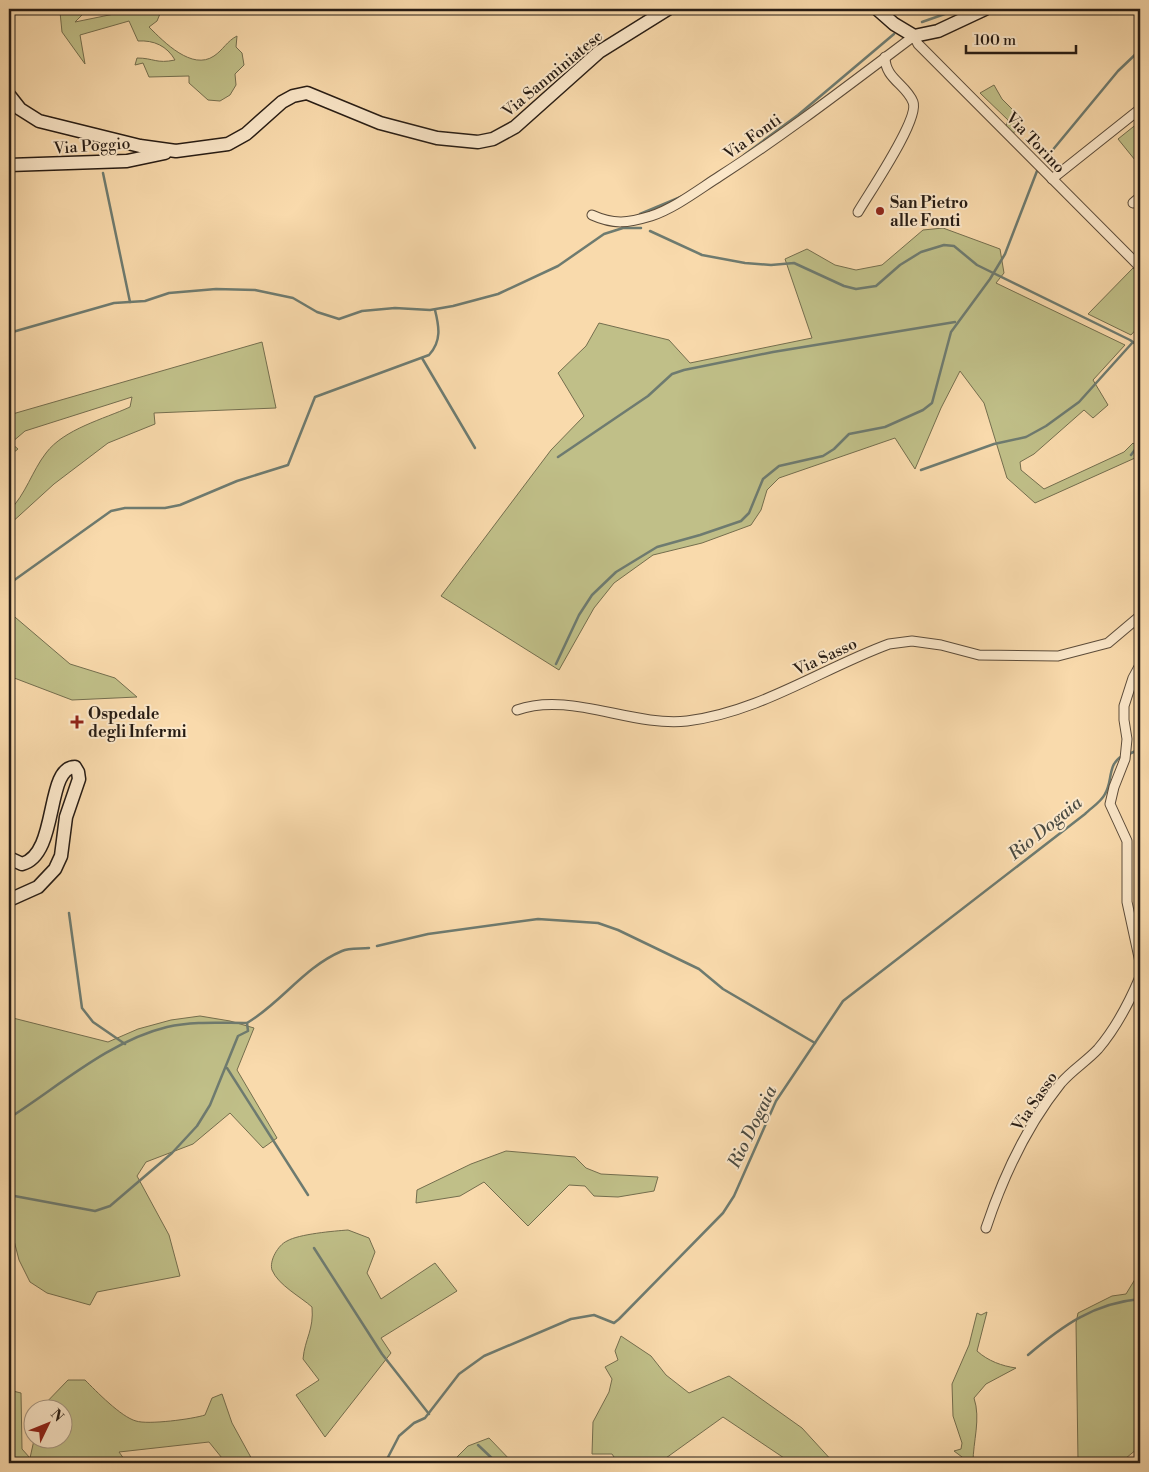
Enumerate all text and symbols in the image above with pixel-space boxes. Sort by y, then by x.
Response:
scale bar [966,22,1076,54]
street label: Via Sanminiatese [498,26,607,122]
text: 100 m [974,31,1016,50]
street label: Via Torino [1001,107,1069,177]
street label: Via Fonti [719,110,785,165]
street label: Via Poggio [52,133,131,159]
place label: San Pietro alle Fonti [890,193,968,231]
marker: San Pietro alle Fonti [874,205,886,217]
street label: Via Sasso [790,634,860,681]
place label: Ospedale degli Infermi [88,704,187,742]
marker: Ospedale degli Infermi [70,715,84,729]
water label: Rio Dogaia [1003,791,1088,866]
street label: Via Sasso [1007,1068,1062,1136]
water label: Rio Dogaia [722,1081,783,1173]
north arrow [22,1400,72,1450]
text: N [46,1406,67,1426]

